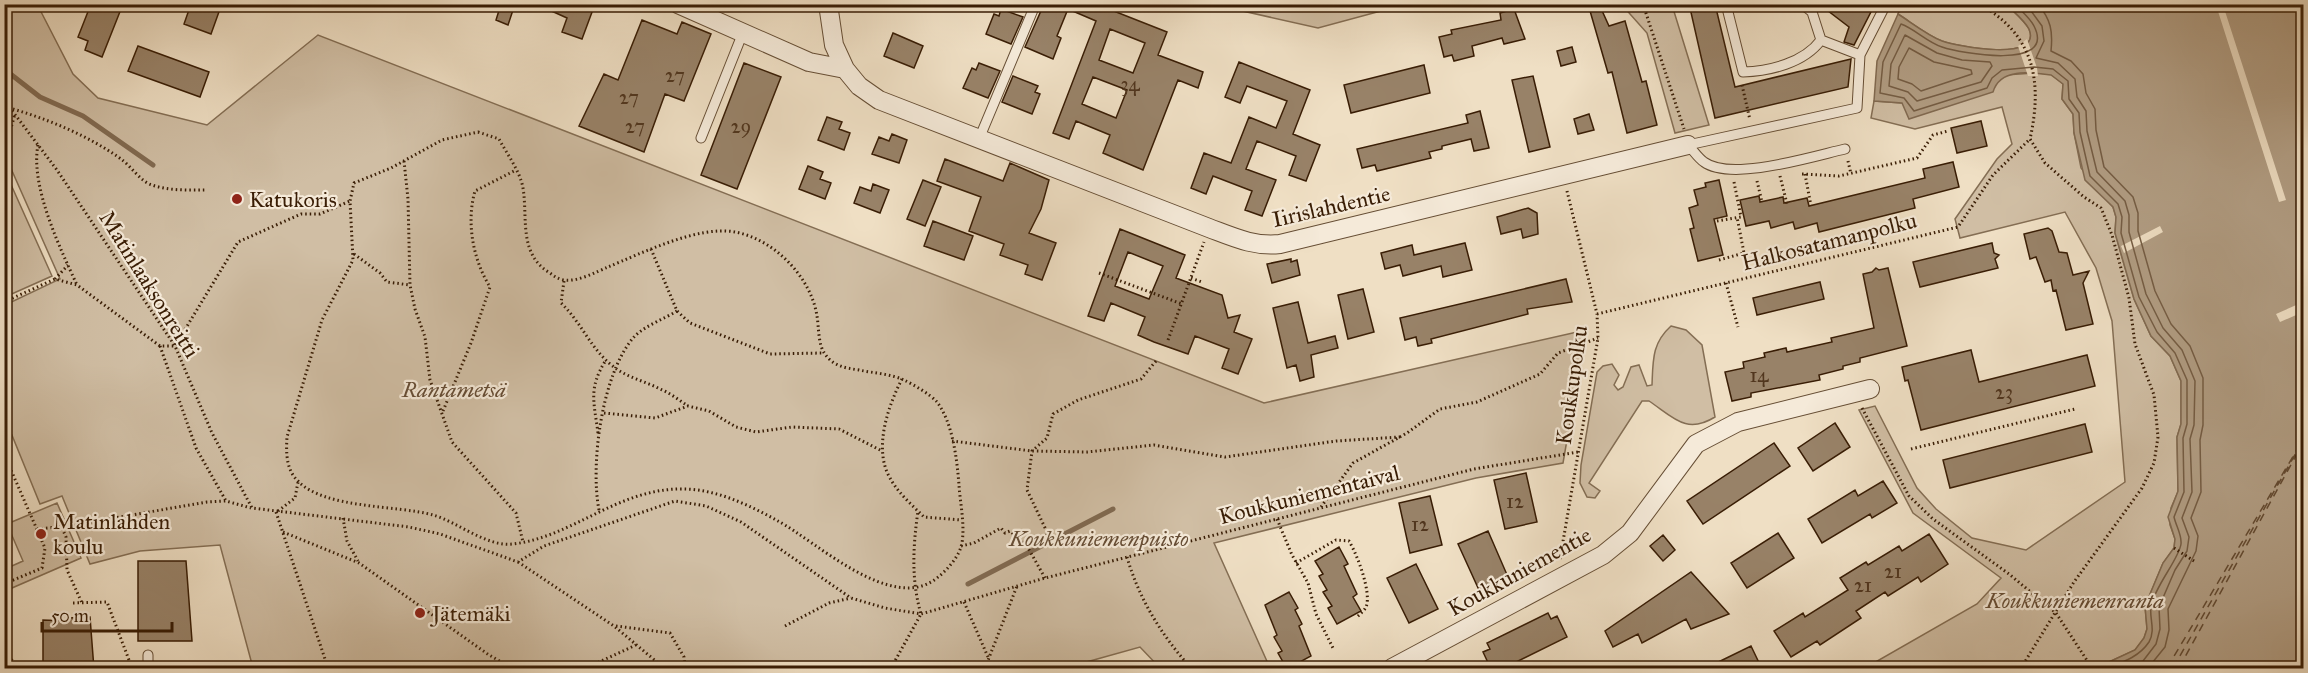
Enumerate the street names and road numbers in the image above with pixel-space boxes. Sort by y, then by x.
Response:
street label: Iirislahdentie [1270,180,1393,233]
street label: Matinlaaksonreitti [93,206,206,363]
street label: Halkosatamanpolku [1739,207,1920,276]
street label: Koukkupolku [1550,323,1593,447]
street label: Koukkuniementaival [1216,459,1402,530]
street label: Koukkuniementie [1443,521,1596,622]

